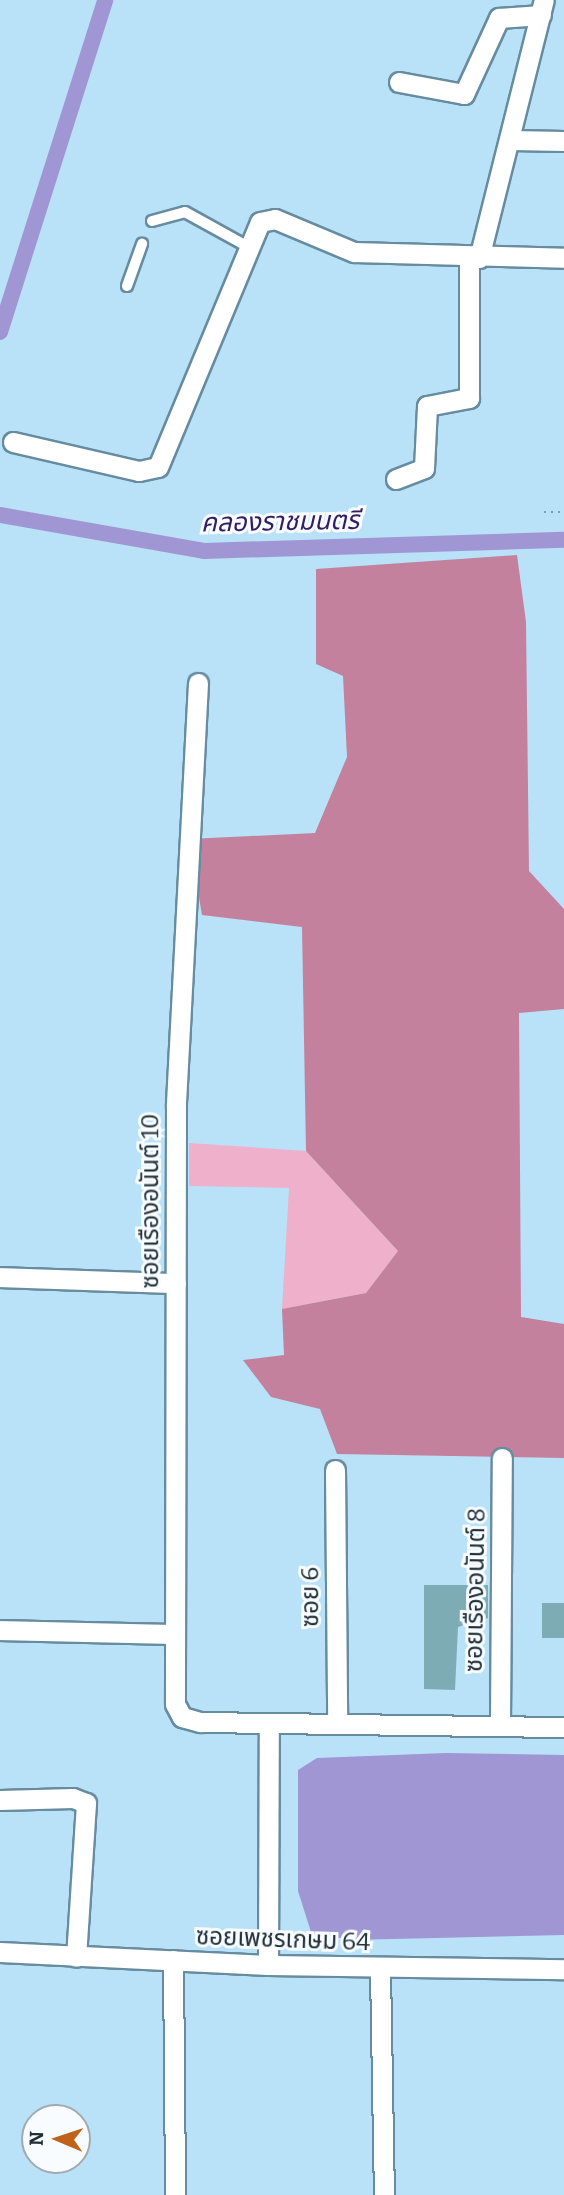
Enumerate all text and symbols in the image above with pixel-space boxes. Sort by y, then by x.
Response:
water label: คลองราชมนตรี [201,505,359,539]
street label: ซอยเรืองอนันต์ 10 [137,1114,165,1288]
street label: ซอยเรืองอนันต์ 8 [460,1508,492,1672]
street label: ซอย 6 [297,1567,325,1627]
street label: ซอยเพชรเกษม 64 [195,1923,371,1957]
north arrow [21,2104,91,2174]
text: N [25,2131,48,2146]

